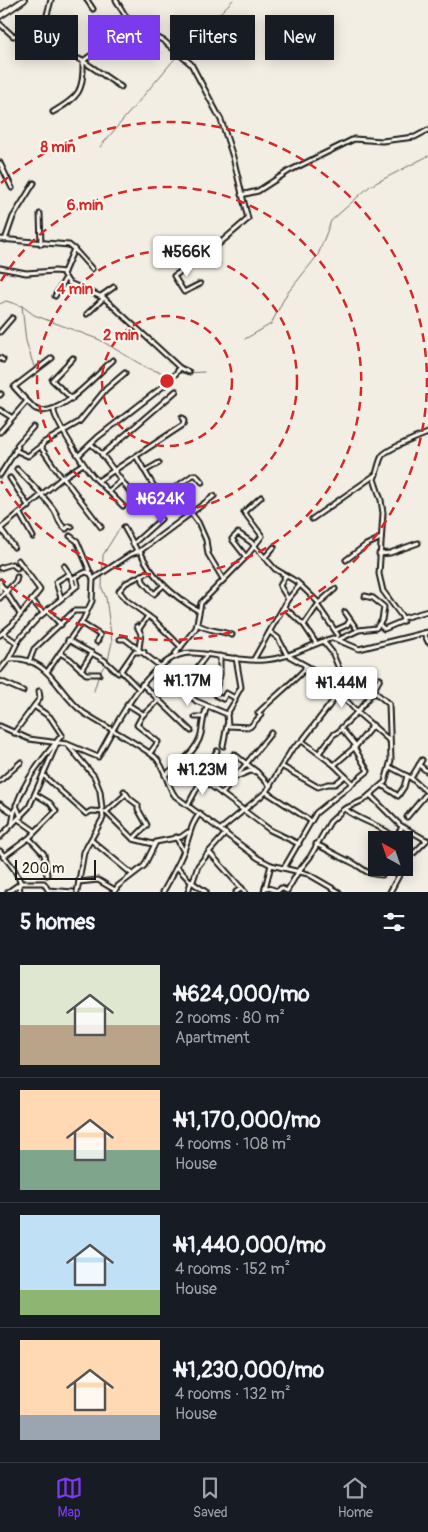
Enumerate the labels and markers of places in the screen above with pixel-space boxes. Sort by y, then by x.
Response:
pin: ₦566K [152,236,222,278]
centre of rings [158,372,176,390]
pin: ₦624K [126,482,196,525]
pin: ₦1.17M [147,664,229,707]
pin: ₦1.44M [301,666,383,709]
pin: ₦1.23M [162,754,244,796]

